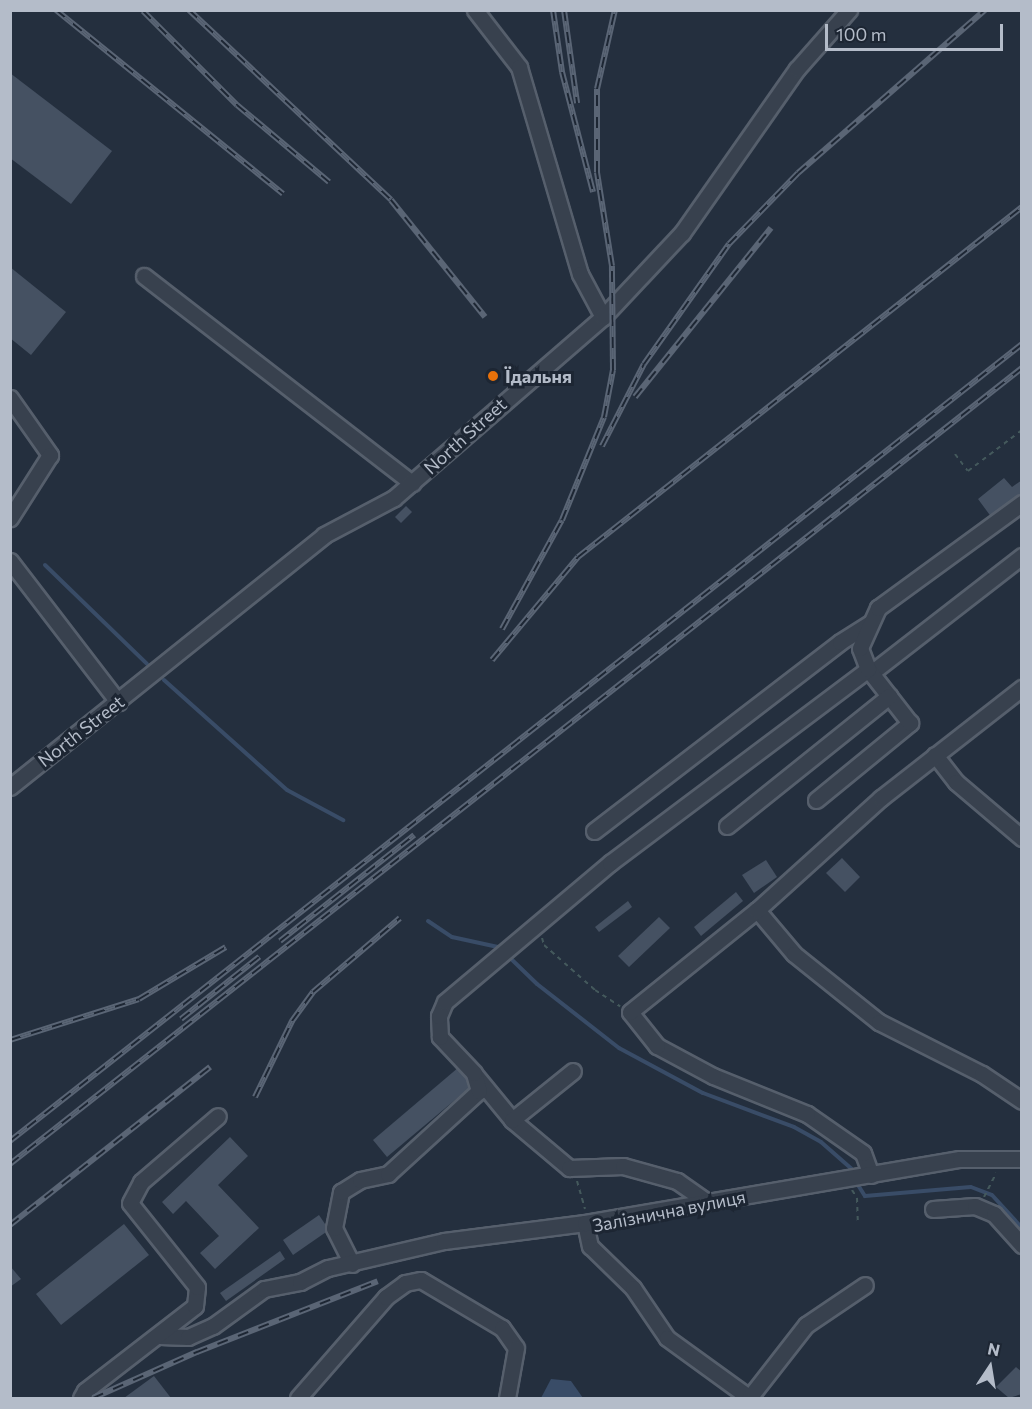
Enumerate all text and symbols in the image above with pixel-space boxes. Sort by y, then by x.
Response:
scale bar [828,12,1006,50]
text: 100 m [836,23,886,45]
place label: Їдальня [505,365,572,387]
marker: Їдальня [486,369,500,383]
street label: North Street [419,393,511,479]
street label: North Street [34,691,128,771]
street label: Залізнична вулиця [591,1186,747,1236]
north arrow [960,1337,1020,1397]
text: N [986,1338,1002,1359]

